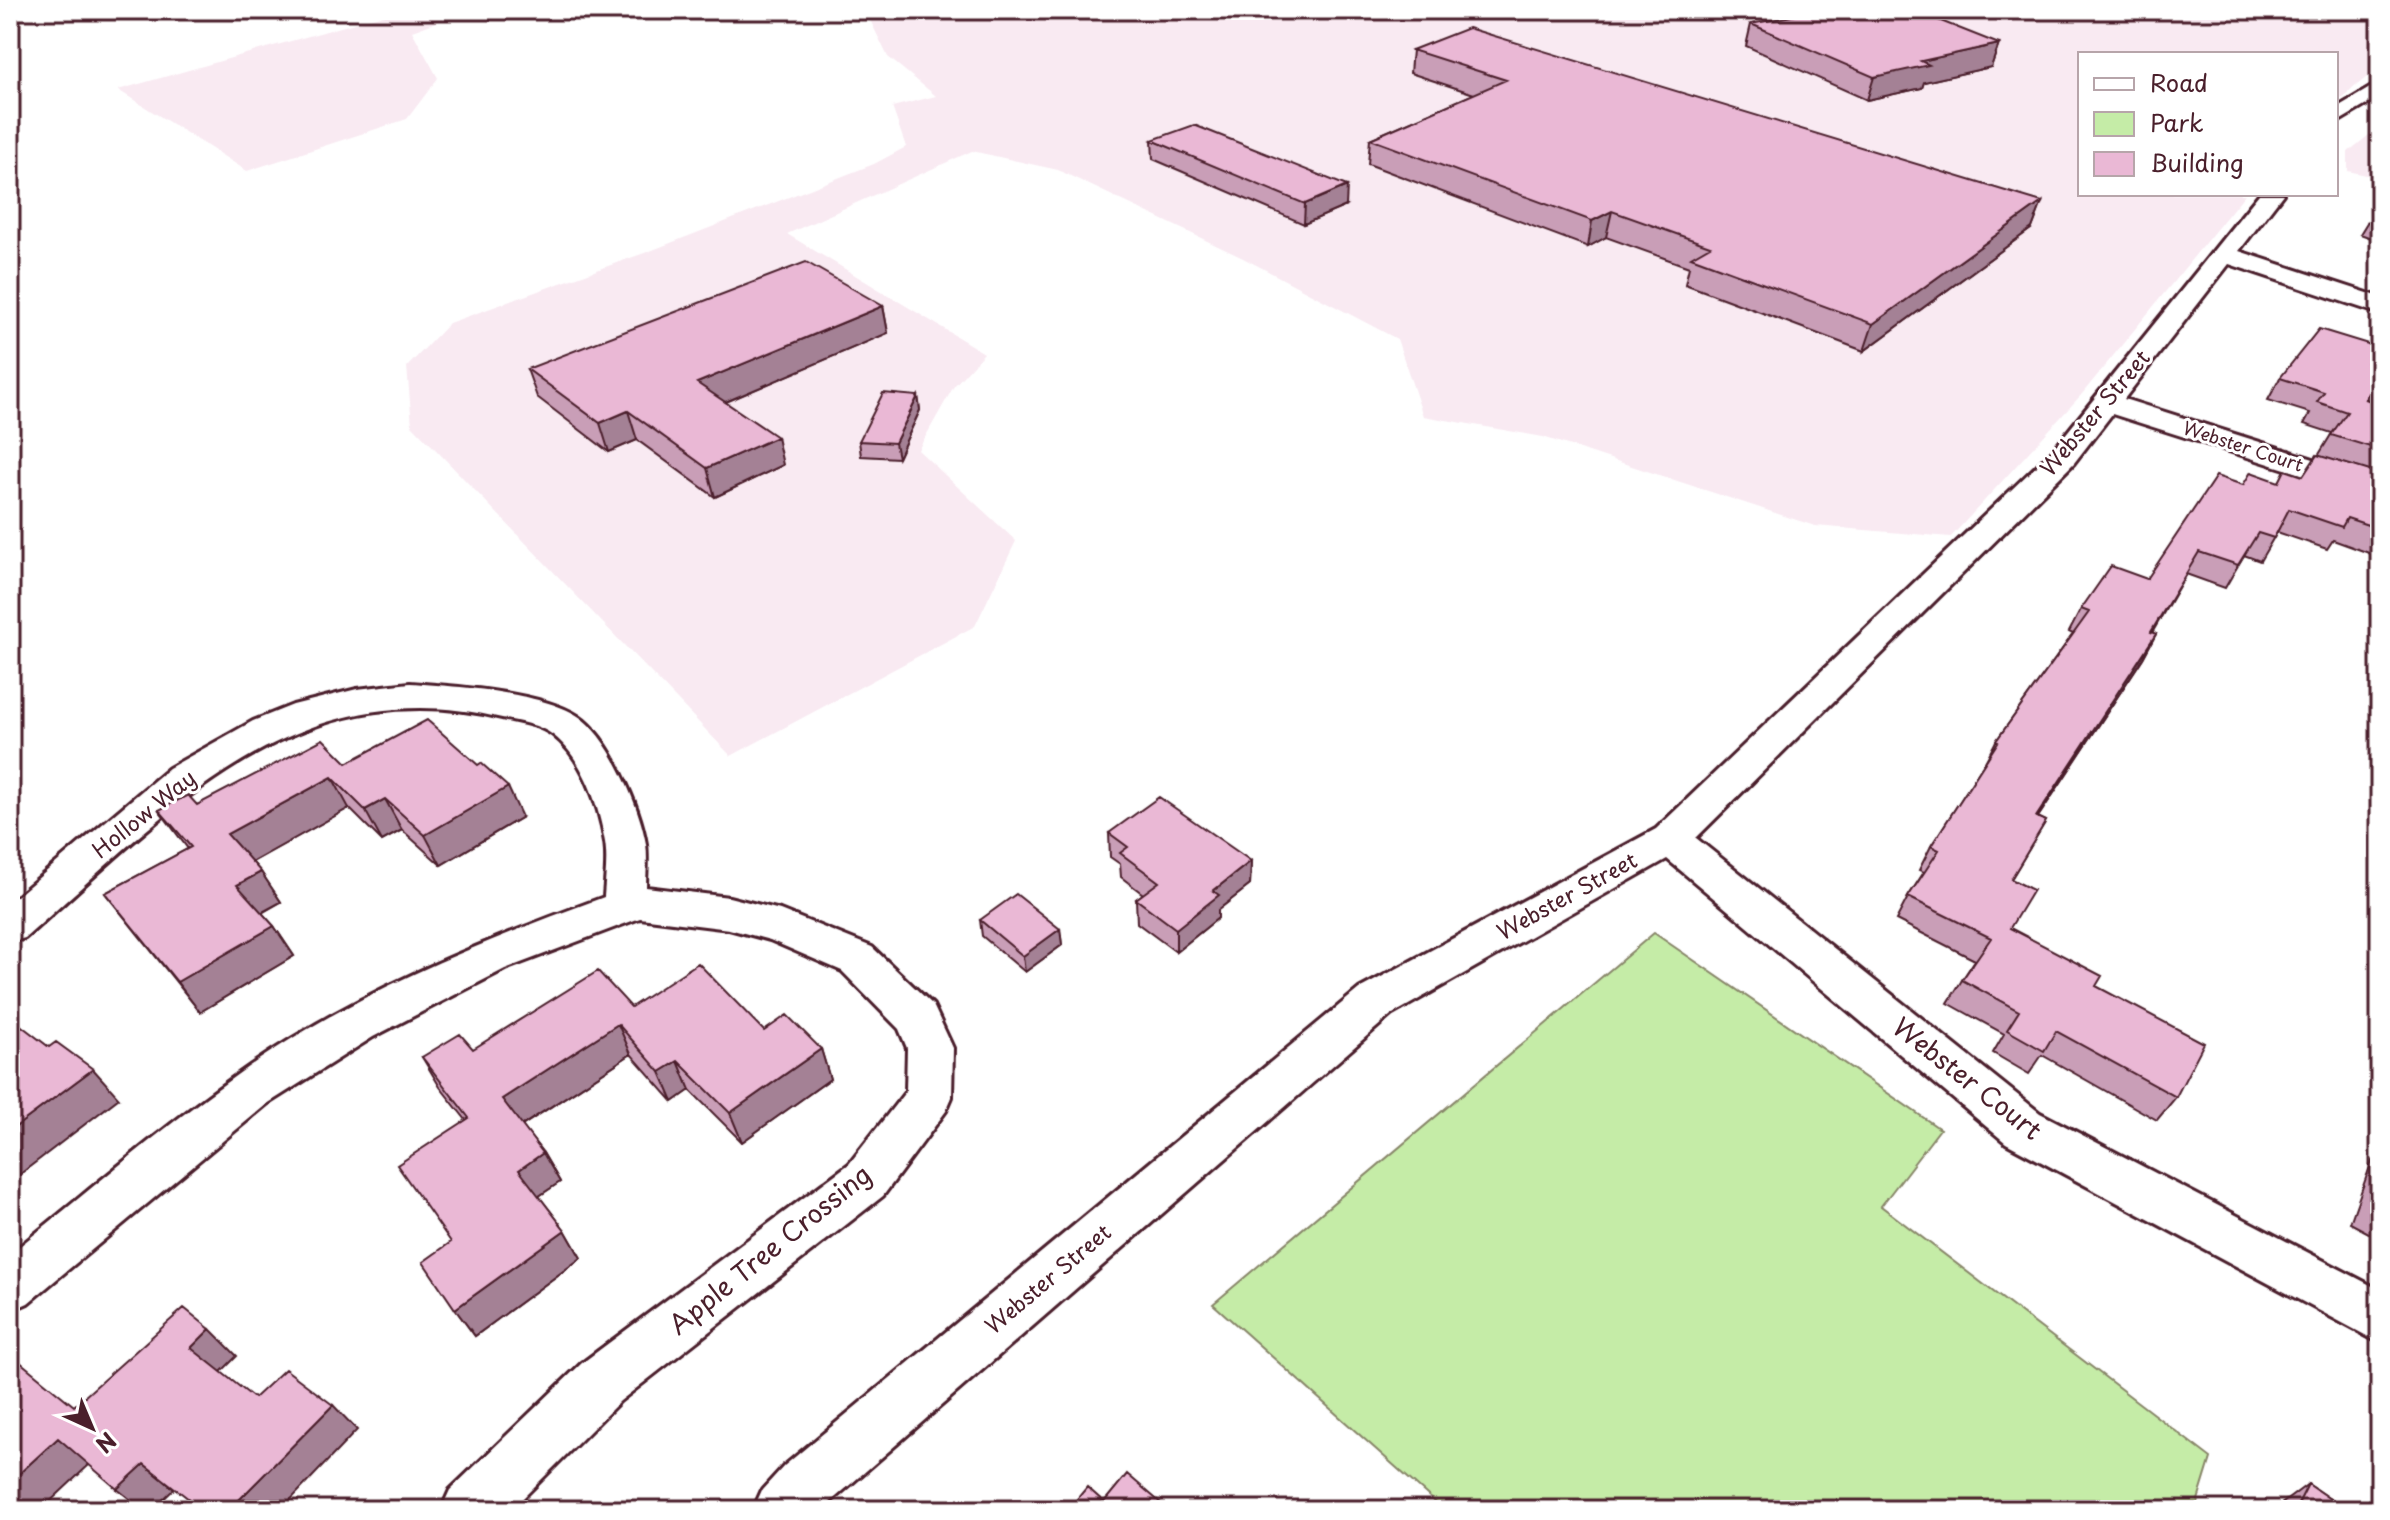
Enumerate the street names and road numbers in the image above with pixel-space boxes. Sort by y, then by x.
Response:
street label: Webster Street [2031,341,2157,482]
street label: Webster Court [2180,413,2307,478]
street label: Hollow Way [84,761,202,865]
street label: Webster Street [1490,842,1643,947]
street label: Webster Court [1885,1007,2051,1149]
street label: Apple Tree Crossing [659,1155,879,1343]
street label: Webster Street [977,1215,1118,1341]

